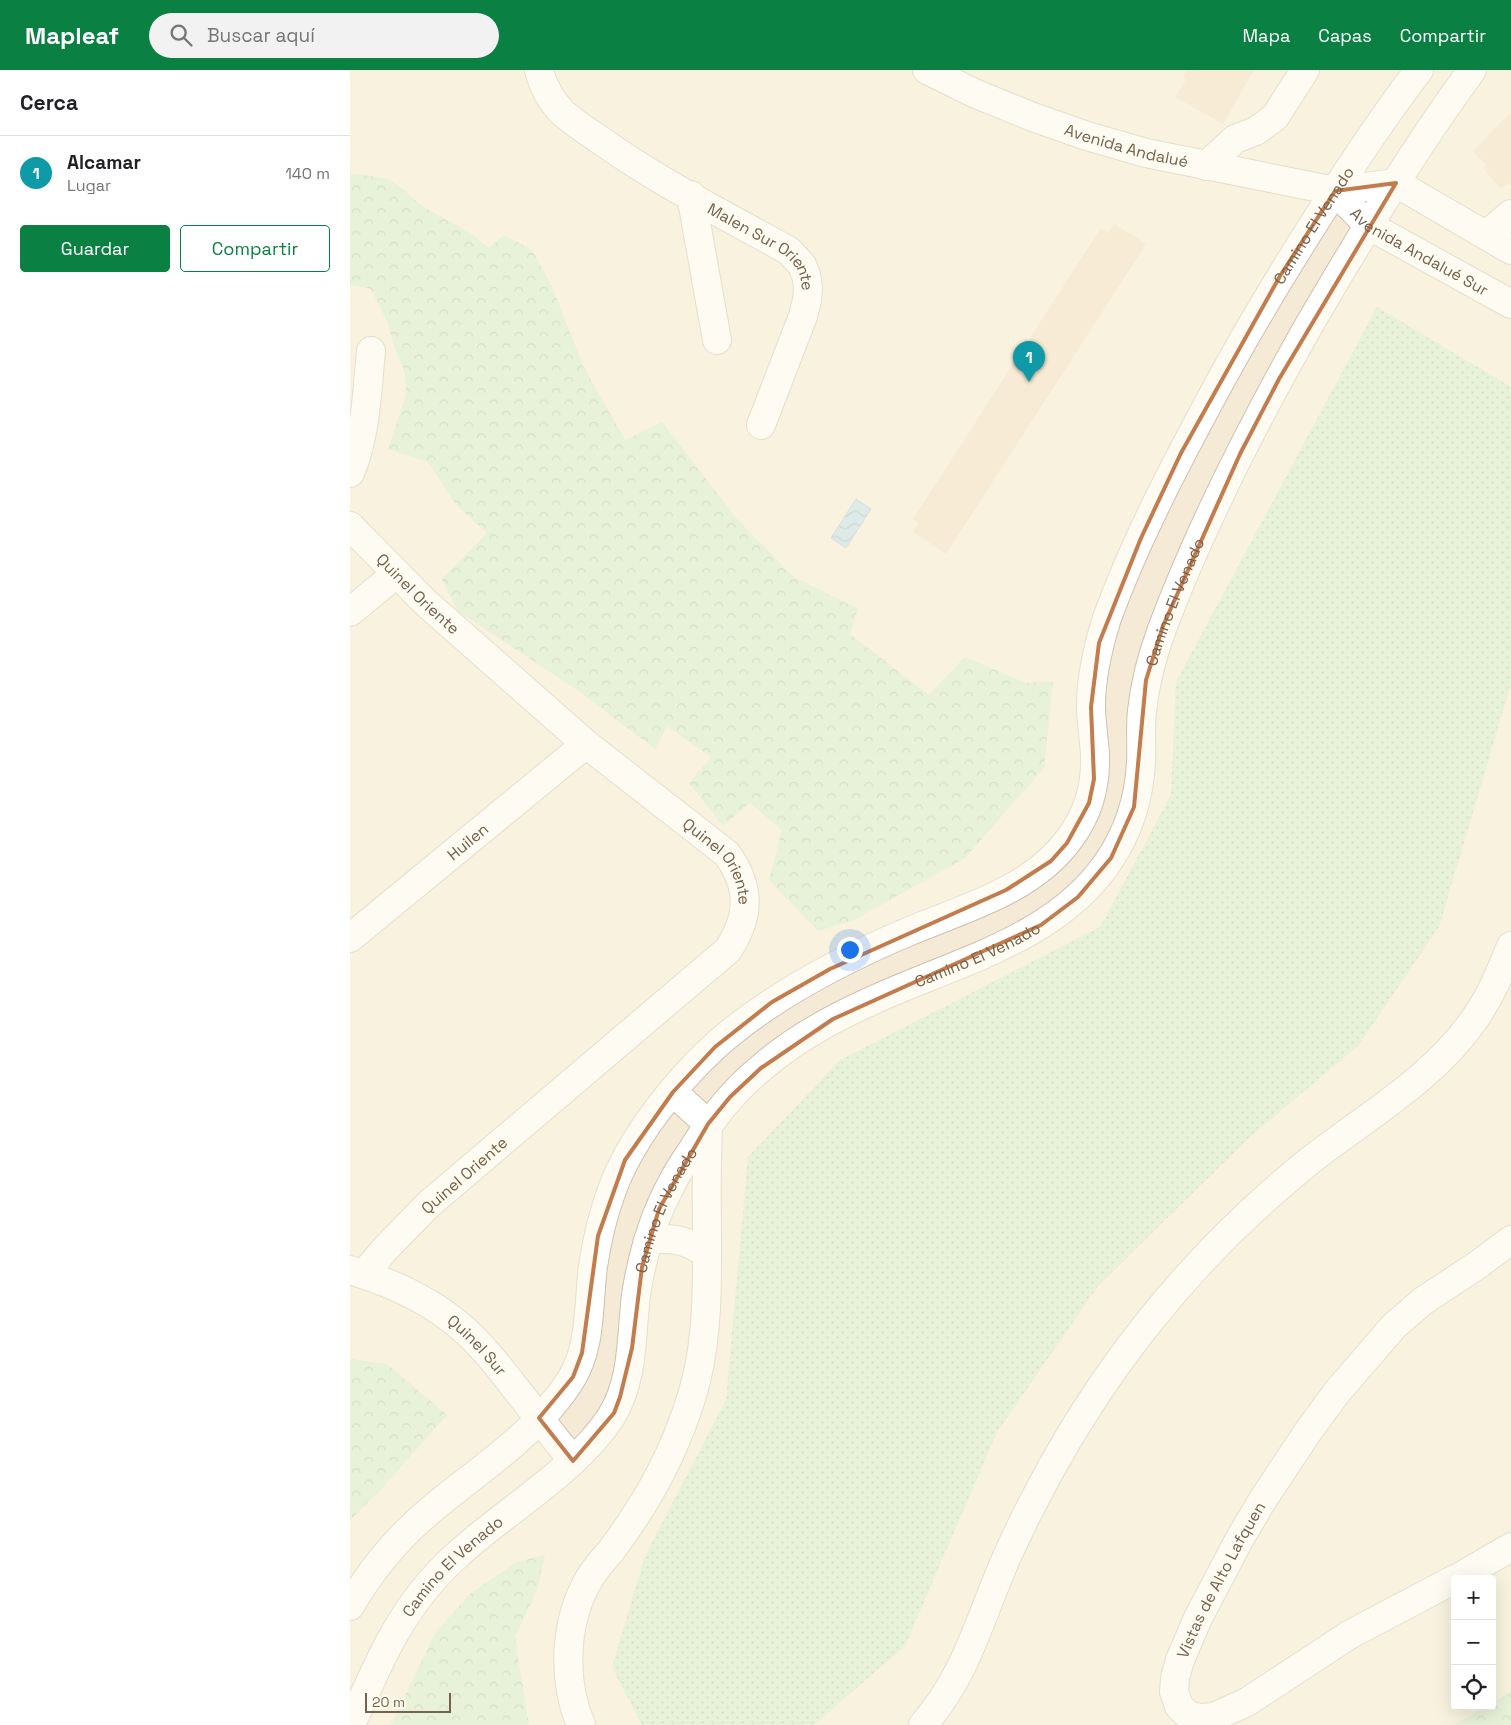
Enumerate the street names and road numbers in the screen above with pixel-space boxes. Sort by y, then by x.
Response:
street label: Avenida Andalué [1062,119,1190,172]
street label: Camino El Venado [1269,163,1359,288]
street label: Malen Sur Oriente [704,198,818,292]
street label: Avenida Andalué Sur [1346,203,1492,300]
street label: Camino El Venado [1141,535,1209,668]
street label: Quinel Oriente [372,549,464,639]
street label: Quinel Oriente [678,813,755,905]
street label: Huilen [443,819,493,865]
street label: Camino El Venado [912,917,1044,992]
street label: Quinel Oriente [417,1132,512,1219]
street label: Camino El Venado [630,1143,702,1275]
street label: Quinel Sur [443,1310,511,1380]
street label: Vistas de Alto Lafquen [1172,1498,1270,1661]
street label: Camino El Venado [398,1511,508,1621]

